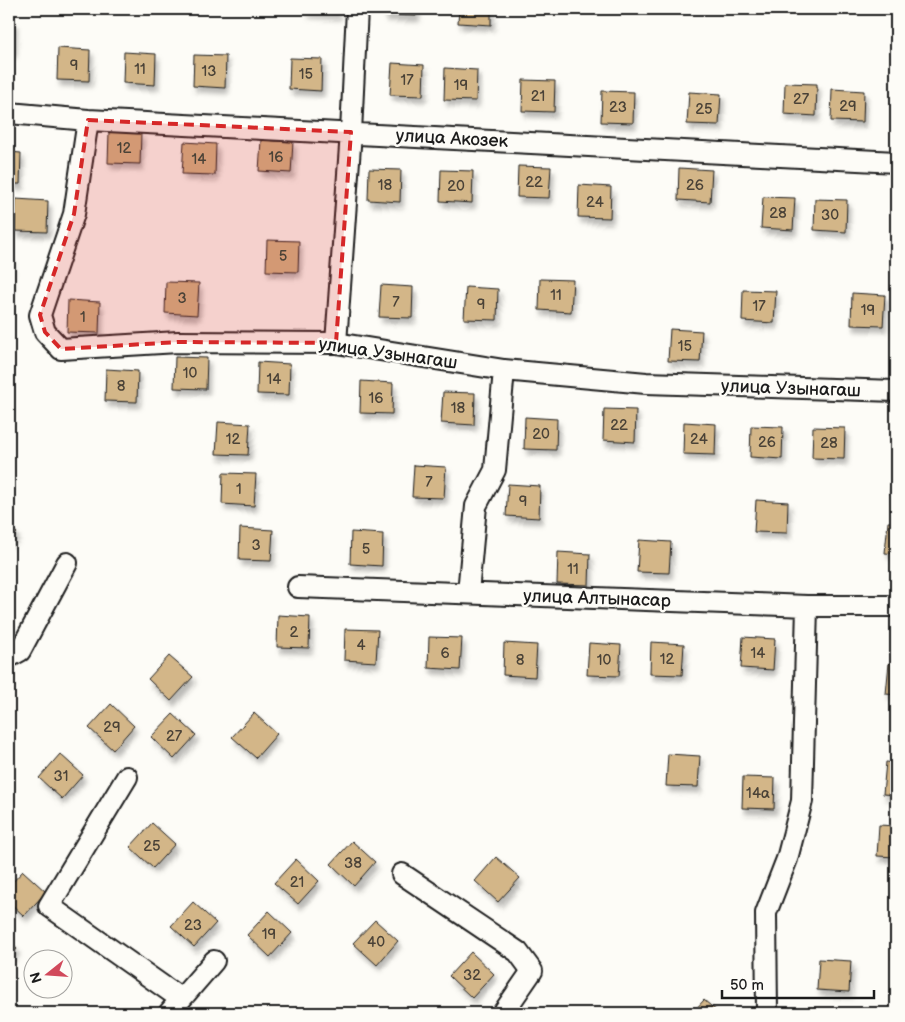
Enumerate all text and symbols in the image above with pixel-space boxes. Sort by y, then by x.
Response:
house number: 9 [70,56,78,75]
house number: 11 [134,60,146,79]
house number: 13 [201,62,217,81]
house number: 15 [299,65,313,84]
house number: 17 [400,71,414,90]
house number: 19 [454,76,468,95]
house number: 21 [531,87,545,106]
house number: 27 [793,90,810,109]
house number: 29 [839,97,857,116]
house number: 23 [609,98,627,117]
house number: 25 [695,100,713,119]
street label: улица Акозек [395,125,509,152]
house number: 12 [117,139,131,158]
house number: 16 [269,148,283,167]
house number: 14 [192,150,206,169]
house number: 22 [525,173,543,192]
house number: 18 [378,176,393,195]
house number: 26 [686,176,704,195]
house number: 20 [447,177,465,196]
house number: 24 [586,193,604,212]
house number: 28 [769,204,787,223]
house number: 30 [821,206,839,225]
house number: 5 [279,247,287,266]
house number: 11 [550,286,562,305]
house number: 3 [177,289,187,308]
house number: 7 [392,293,400,312]
house number: 9 [477,295,485,314]
house number: 17 [752,297,766,316]
house number: 19 [861,301,875,320]
house number: 1 [80,308,86,327]
street label: улица Узынагаш [317,333,459,374]
house number: 15 [678,337,692,356]
house number: 10 [183,364,197,383]
house number: 14 [267,370,281,389]
street label: улица Узынагаш [721,376,861,401]
house number: 8 [117,377,126,396]
house number: 16 [369,389,383,408]
house number: 18 [451,399,466,418]
house number: 22 [610,416,628,435]
house number: 20 [532,425,550,444]
house number: 12 [226,430,240,449]
house number: 24 [690,430,708,449]
house number: 26 [758,433,776,452]
house number: 28 [820,434,838,453]
house number: 7 [425,473,433,492]
house number: 1 [236,480,242,499]
house number: 9 [519,492,527,511]
house number: 3 [251,536,261,555]
house number: 5 [362,540,370,559]
house number: 11 [567,560,579,579]
street label: улица Алтынасар [523,585,671,612]
house number: 2 [290,623,299,642]
house number: 4 [356,636,366,655]
house number: 6 [440,644,450,663]
house number: 14 [751,644,765,663]
house number: 12 [660,650,674,669]
house number: 8 [516,651,525,670]
house number: 10 [597,651,611,670]
house number: 29 [103,718,121,737]
house number: 27 [166,727,183,746]
house number: 31 [53,767,69,786]
house number: 14а [746,784,770,803]
house number: 25 [143,837,161,856]
house number: 38 [344,854,362,873]
house number: 21 [290,873,304,892]
house number: 23 [184,916,202,935]
house number: 19 [262,925,276,944]
house number: 40 [367,933,385,952]
north arrow [22,950,72,1000]
house number: 32 [463,966,481,985]
scale bar [722,967,875,999]
text: N [26,970,46,985]
text: 50 m [730,976,764,995]

